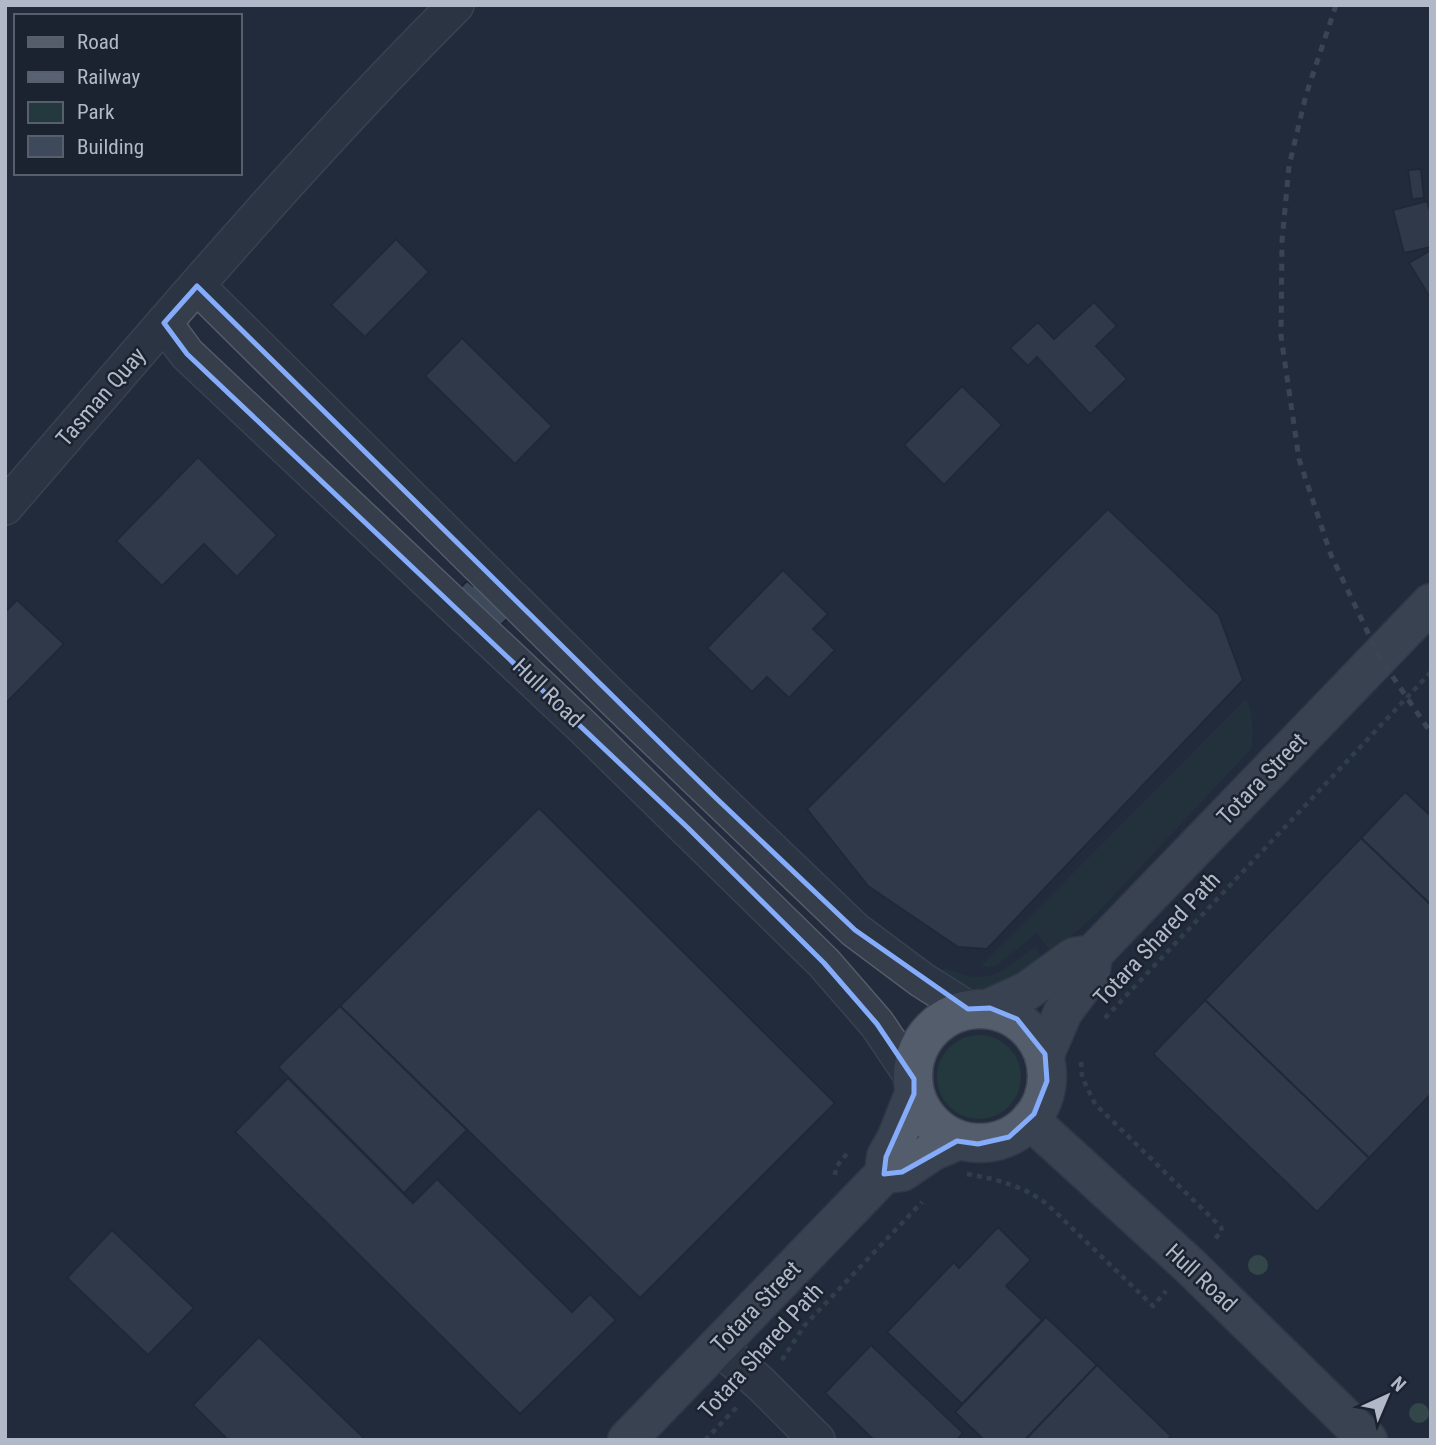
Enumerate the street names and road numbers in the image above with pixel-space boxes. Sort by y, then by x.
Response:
street label: Tasman Quay [51,342,152,452]
street label: Hull Road [507,653,589,733]
street label: Totara Street [1212,728,1312,830]
street label: Totara Shared Path [1088,867,1226,1011]
street label: Hull Road [1160,1238,1242,1318]
street label: Totara Street [706,1256,806,1358]
street label: Totara Shared Path [693,1278,829,1424]

